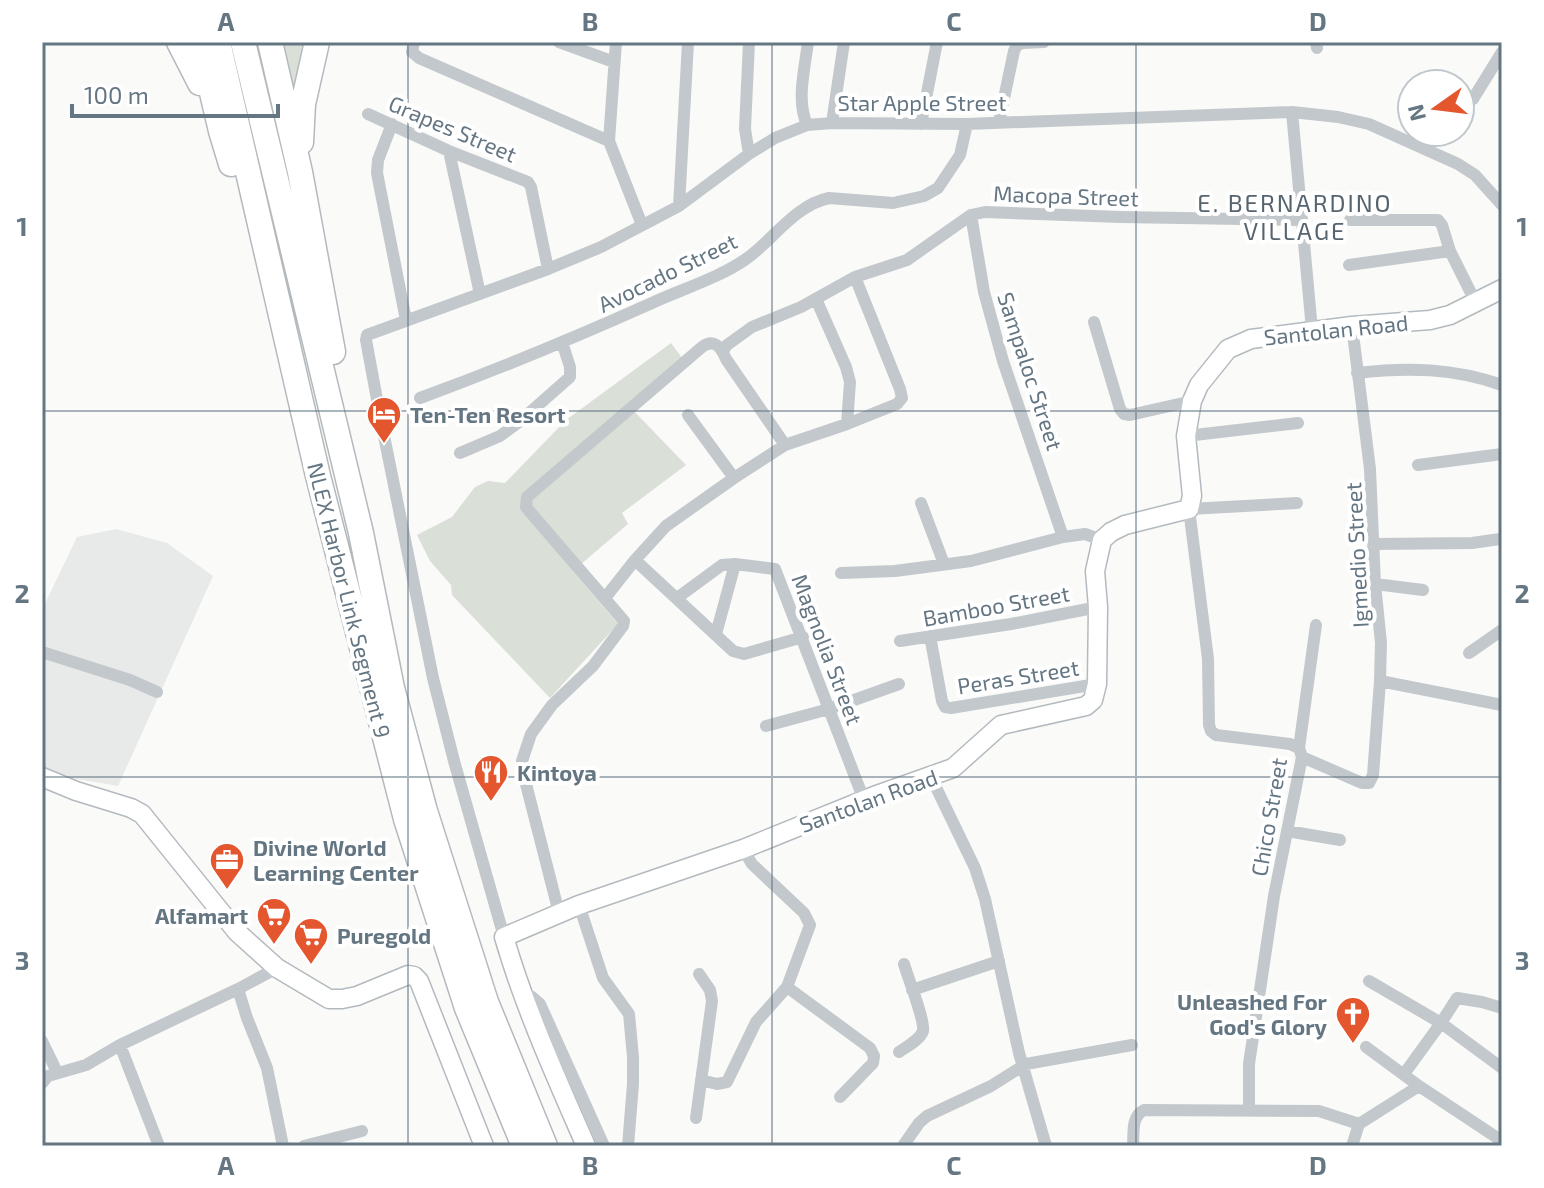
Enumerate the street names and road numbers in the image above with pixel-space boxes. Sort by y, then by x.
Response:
street label: Grapes Street [385,89,521,167]
street label: Star Apple Street [837,89,1007,115]
street label: Macopa Street [993,179,1139,211]
street label: Avocado Street [593,227,741,317]
street label: Sampaloc Street [993,289,1069,453]
street label: Santolan Road [1263,308,1409,350]
street label: NLEX Harbor Link Segment 9 [303,460,397,740]
street label: Igmedio Street [1339,482,1373,628]
street label: Magnolia Street [787,570,869,728]
street label: Bamboo Street [921,579,1071,631]
street label: Peras Street [955,654,1081,698]
street label: Chico Street [1245,756,1291,878]
street label: Santolan Road [795,763,941,837]

